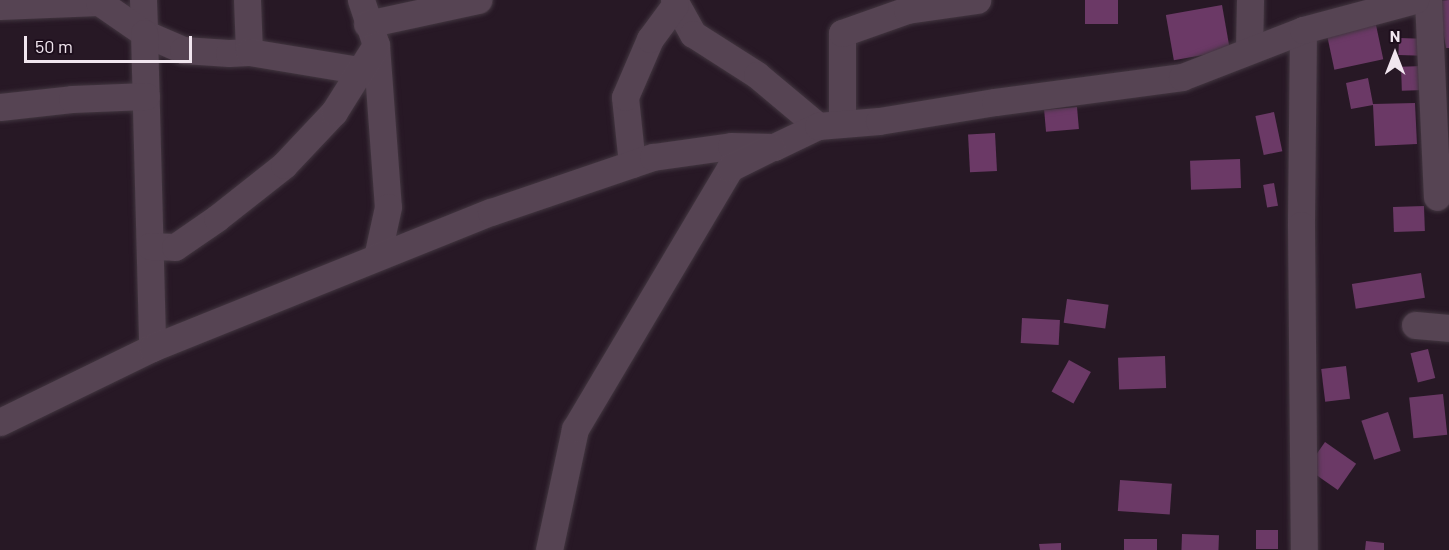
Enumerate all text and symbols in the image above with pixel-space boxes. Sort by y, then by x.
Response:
scale bar [27,24,195,62]
north arrow [1365,24,1425,84]
text: N [1390,26,1400,45]
text: 50 m [35,35,73,57]

